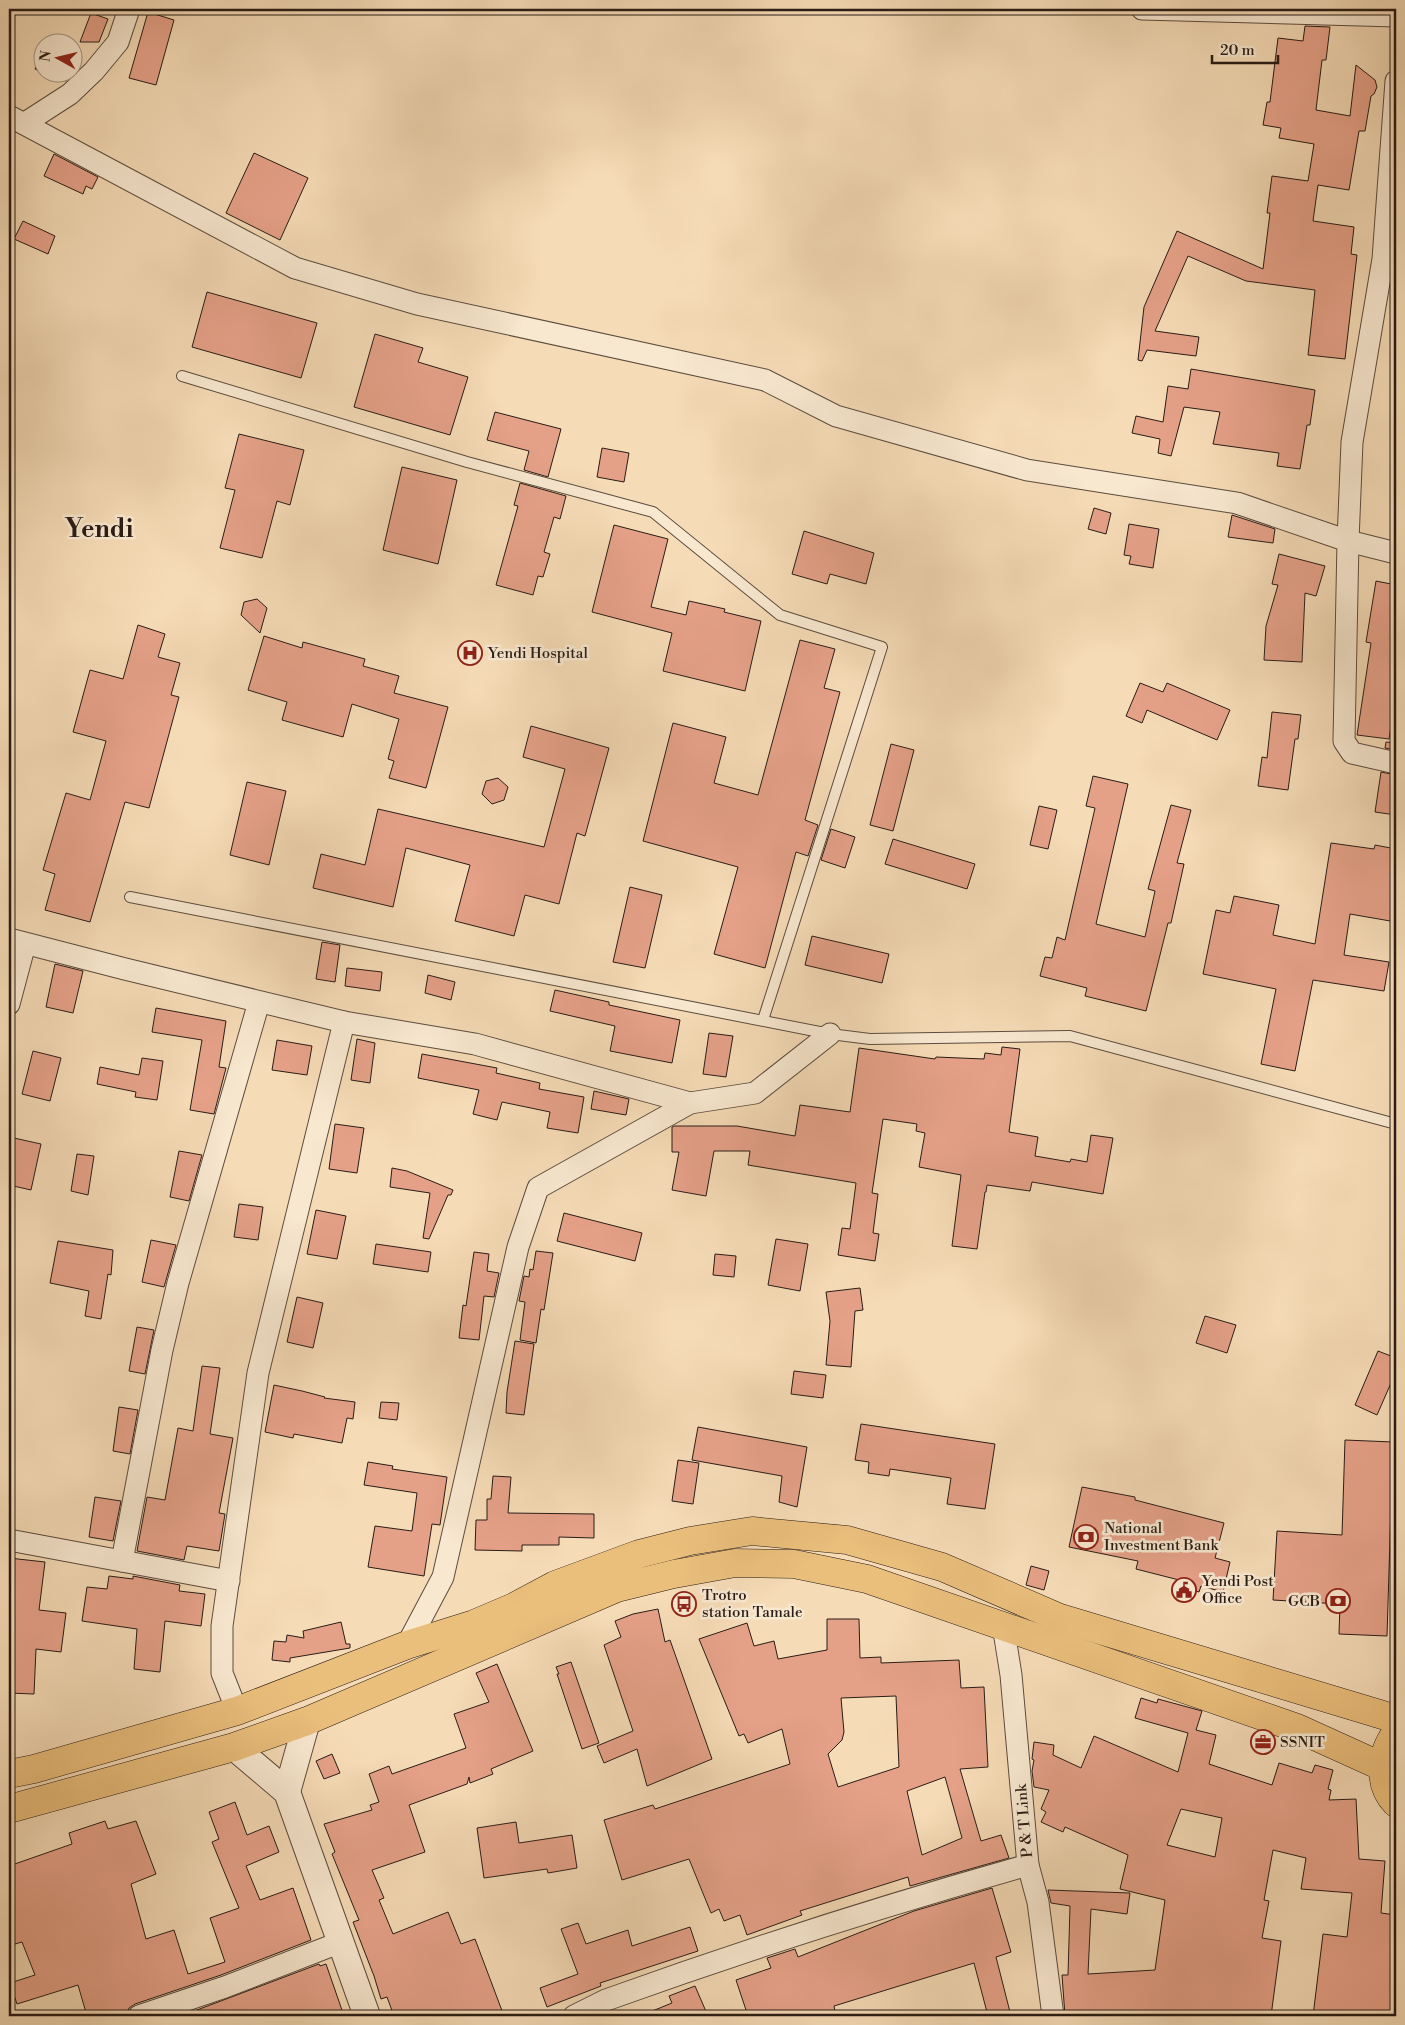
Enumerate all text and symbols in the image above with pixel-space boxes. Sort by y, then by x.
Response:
north arrow [32,32,82,82]
scale bar [1212,32,1279,64]
text: 20 m [1220,41,1255,60]
text: N [36,50,56,63]
district label: Yendi [64,514,134,545]
hospital icon: Yendi Hospital [457,640,483,666]
place label: Yendi Hospital [487,644,588,663]
place label: National Investment Bank [1104,1519,1219,1555]
bank icon: National Investment Bank [1073,1524,1099,1550]
place label: Yendi Post Office [1201,1572,1274,1608]
public building icon: Yendi Post Office [1171,1577,1197,1603]
place label: Trotro station Tamale [702,1586,803,1622]
bank icon: GCB [1325,1588,1351,1614]
bus stop icon: Trotro station Tamale [671,1591,697,1617]
place label: GCB [1288,1592,1320,1611]
office icon: SSNIT [1250,1729,1276,1755]
place label: SSNIT [1280,1733,1325,1752]
street label: P & T Link [1012,1782,1037,1859]

